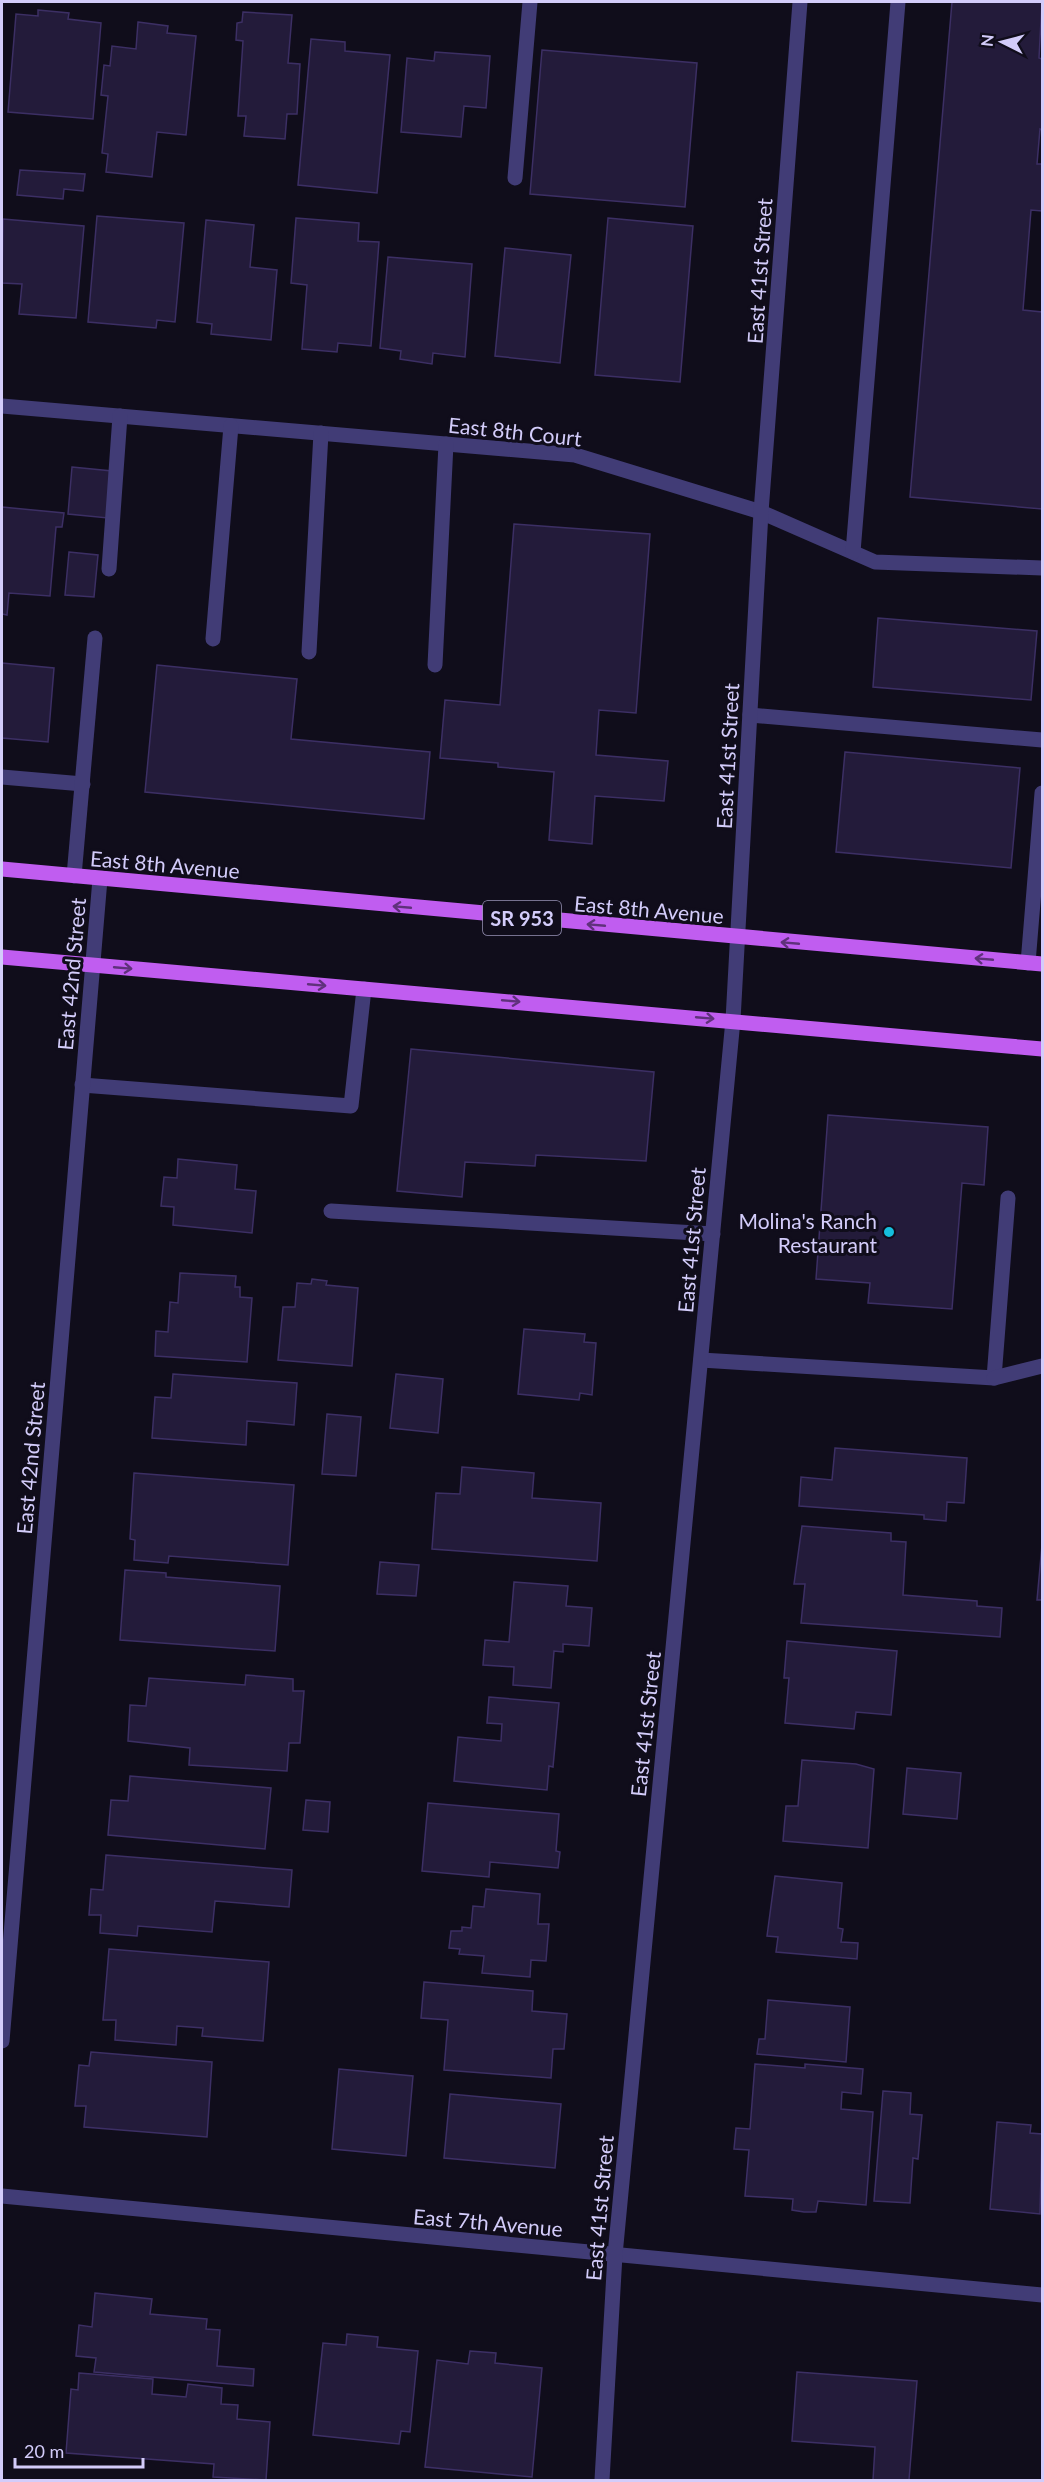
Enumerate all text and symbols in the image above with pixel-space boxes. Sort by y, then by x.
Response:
north arrow [972,12,1032,72]
text: N [976,33,997,48]
street label: East 41st Street [741,197,777,345]
street label: East 8th Court [447,412,583,450]
street label: East 41st Street [711,682,743,830]
street label: East 8th Avenue [89,845,241,883]
street label: East 8th Avenue [573,890,725,928]
street label: East 42nd Street [52,896,90,1051]
one-way arrow [392,901,412,912]
road number: SR 953 [483,901,561,935]
one-way arrow [586,919,606,930]
one-way arrow [780,937,800,948]
one-way arrow [975,953,995,964]
one-way arrow [112,963,132,974]
one-way arrow [306,980,326,991]
one-way arrow [501,996,521,1007]
one-way arrow [695,1012,715,1023]
street label: East 41st Street [672,1166,710,1314]
place label: Molina's Ranch Restaurant [739,1208,877,1257]
marker: Molina's Ranch Restaurant [882,1225,896,1239]
street label: East 42nd Street [11,1380,49,1535]
street label: East 41st Street [625,1650,665,1798]
street label: East 41st Street [580,2134,618,2282]
street label: East 7th Avenue [412,2203,564,2241]
scale bar [15,2431,142,2469]
text: 20 m [24,2440,64,2462]

